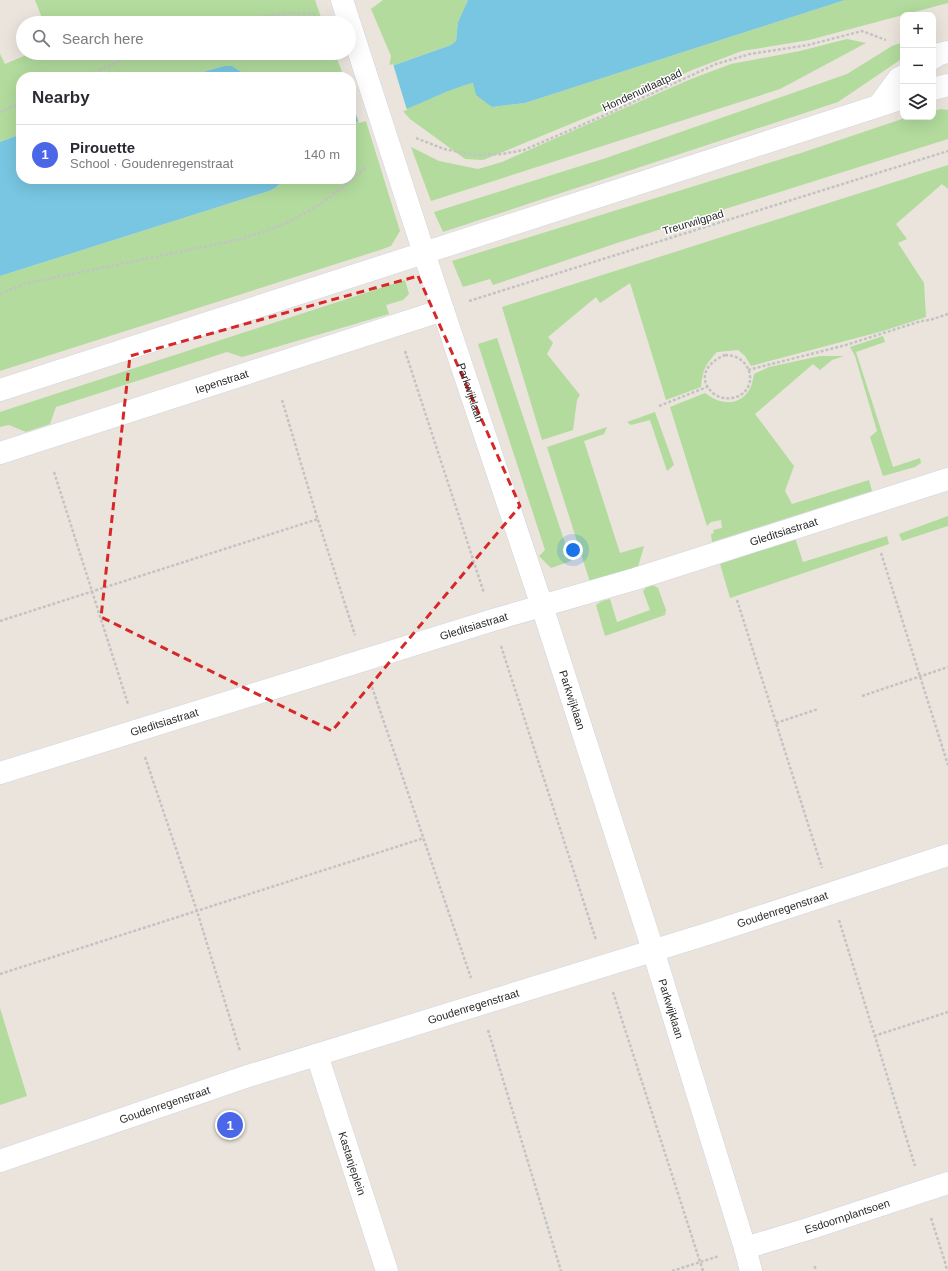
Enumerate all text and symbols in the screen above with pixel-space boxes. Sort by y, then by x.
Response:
map controls [900,12,936,120]
button: + [900,12,936,48]
search box [16,16,356,60]
icon: search [30,27,52,49]
text: Search here [62,30,144,47]
button: − [900,48,936,84]
street label: Hondenuitlaatpad [600,66,684,114]
button: layers [900,84,936,120]
text: Nearby [32,88,90,107]
text: Pirouette [70,139,135,156]
text: 1 [41,147,49,162]
text: 140 m [304,147,340,162]
text: School · Goudenregenstraat [70,156,233,171]
street label: Treurwilgpad [661,207,725,237]
street label: Parkwijklaan [455,361,486,424]
street label: Iepenstraat [194,367,250,396]
street label: Gleditsiastraat [748,515,819,548]
your location [563,540,583,560]
street label: Gleditsiastraat [438,610,509,642]
street label: Parkwijklaan [557,669,588,731]
street label: Gleditsiastraat [129,706,200,738]
street label: Goudenregenstraat [735,889,829,930]
street label: Parkwijklaan [656,977,686,1040]
street label: Goudenregenstraat [426,987,520,1026]
street label: Goudenregenstraat [118,1084,211,1126]
pin: 1 [217,1110,243,1140]
street label: Kastanjeplein [336,1130,368,1197]
street label: Esdoornplantsoen [803,1197,891,1236]

